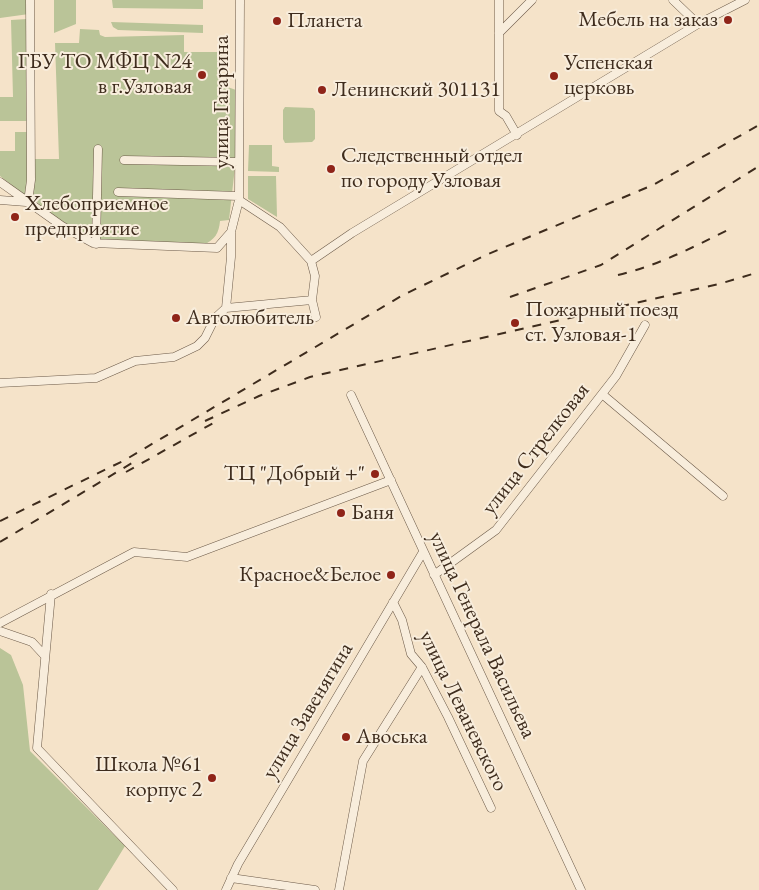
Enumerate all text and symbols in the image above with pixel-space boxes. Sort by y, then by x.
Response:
place label: Мебель на заказ [578,7,718,33]
place label: Планета [287,8,362,34]
marker: Мебель на заказ [722,14,734,26]
marker: Планета [271,15,283,27]
street label: улица Гагарина [209,35,235,169]
place label: ГБУ ТО МФЦ N24 в г.Узловая [18,49,192,100]
place label: Успенская церковь [564,50,653,101]
marker: ГБУ ТО МФЦ N24 в г.Узловая [196,69,208,81]
marker: Успенская церковь [548,70,560,82]
place label: Ленинский 301131 [332,77,501,103]
marker: Ленинский 301131 [316,84,328,96]
place label: Следственный отдел по городу Узловая [341,143,523,194]
marker: Следственный отдел по городу Узловая [325,163,337,175]
place label: Хлебоприемное предприятие [25,191,168,242]
marker: Хлебоприемное предприятие [9,211,21,223]
place label: Пожарный поезд ст. Узловая-1 [525,297,678,348]
place label: Автолюбитель [186,305,314,331]
marker: Автолюбитель [170,312,182,324]
marker: Пожарный поезд ст. Узловая-1 [509,317,521,329]
street label: улица Стрелковая [476,378,596,520]
place label: ТЦ "Добрый +" [224,461,365,487]
marker: ТЦ "Добрый +" [369,468,381,480]
place label: Баня [351,500,394,526]
marker: Баня [335,507,347,519]
street label: улица Генерала Васильева [422,527,542,743]
place label: Красное&Белое [239,562,381,588]
marker: Красное&Белое [385,569,397,581]
street label: улица Леваневского [413,626,513,796]
street label: улица Завенягина [257,638,359,784]
place label: Авоська [356,724,428,750]
marker: Авоська [340,731,352,743]
place label: Школа №61 корпус 2 [95,752,202,804]
marker: Школа №61 корпус 2 [206,772,218,784]

